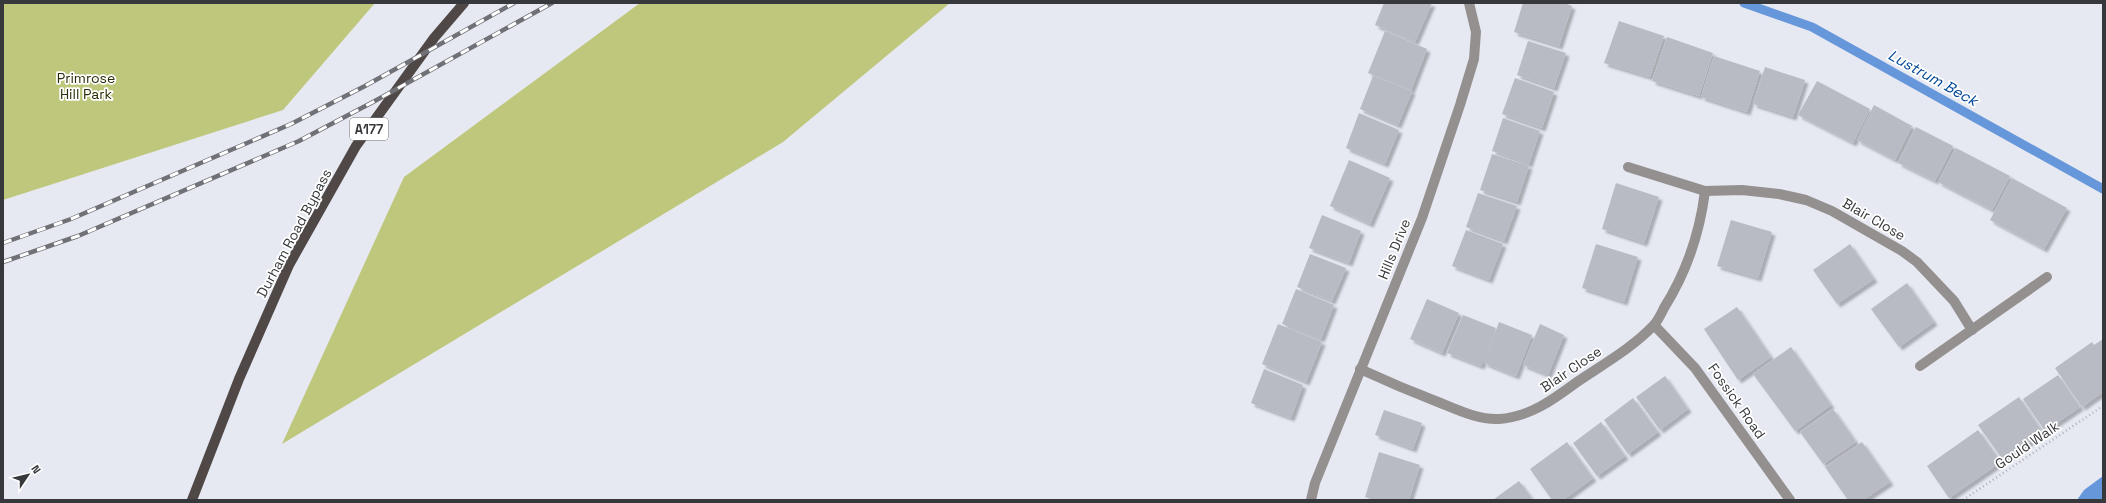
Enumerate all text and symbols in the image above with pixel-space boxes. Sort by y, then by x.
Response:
water label: Lustrum Beck [1885,45,1983,111]
park label: Primrose Hill Park [57,69,115,103]
road number: A177 [350,118,388,140]
street label: Durham Road Bypass [252,166,336,300]
street label: Blair Close [1839,194,1909,244]
street label: Hills Drive [1374,216,1414,282]
street label: Blair Close [1537,342,1605,396]
street label: Fossick Road [1704,360,1770,442]
street label: Gould Walk [1991,417,2063,473]
north arrow [8,455,48,495]
text: N [28,462,44,476]

